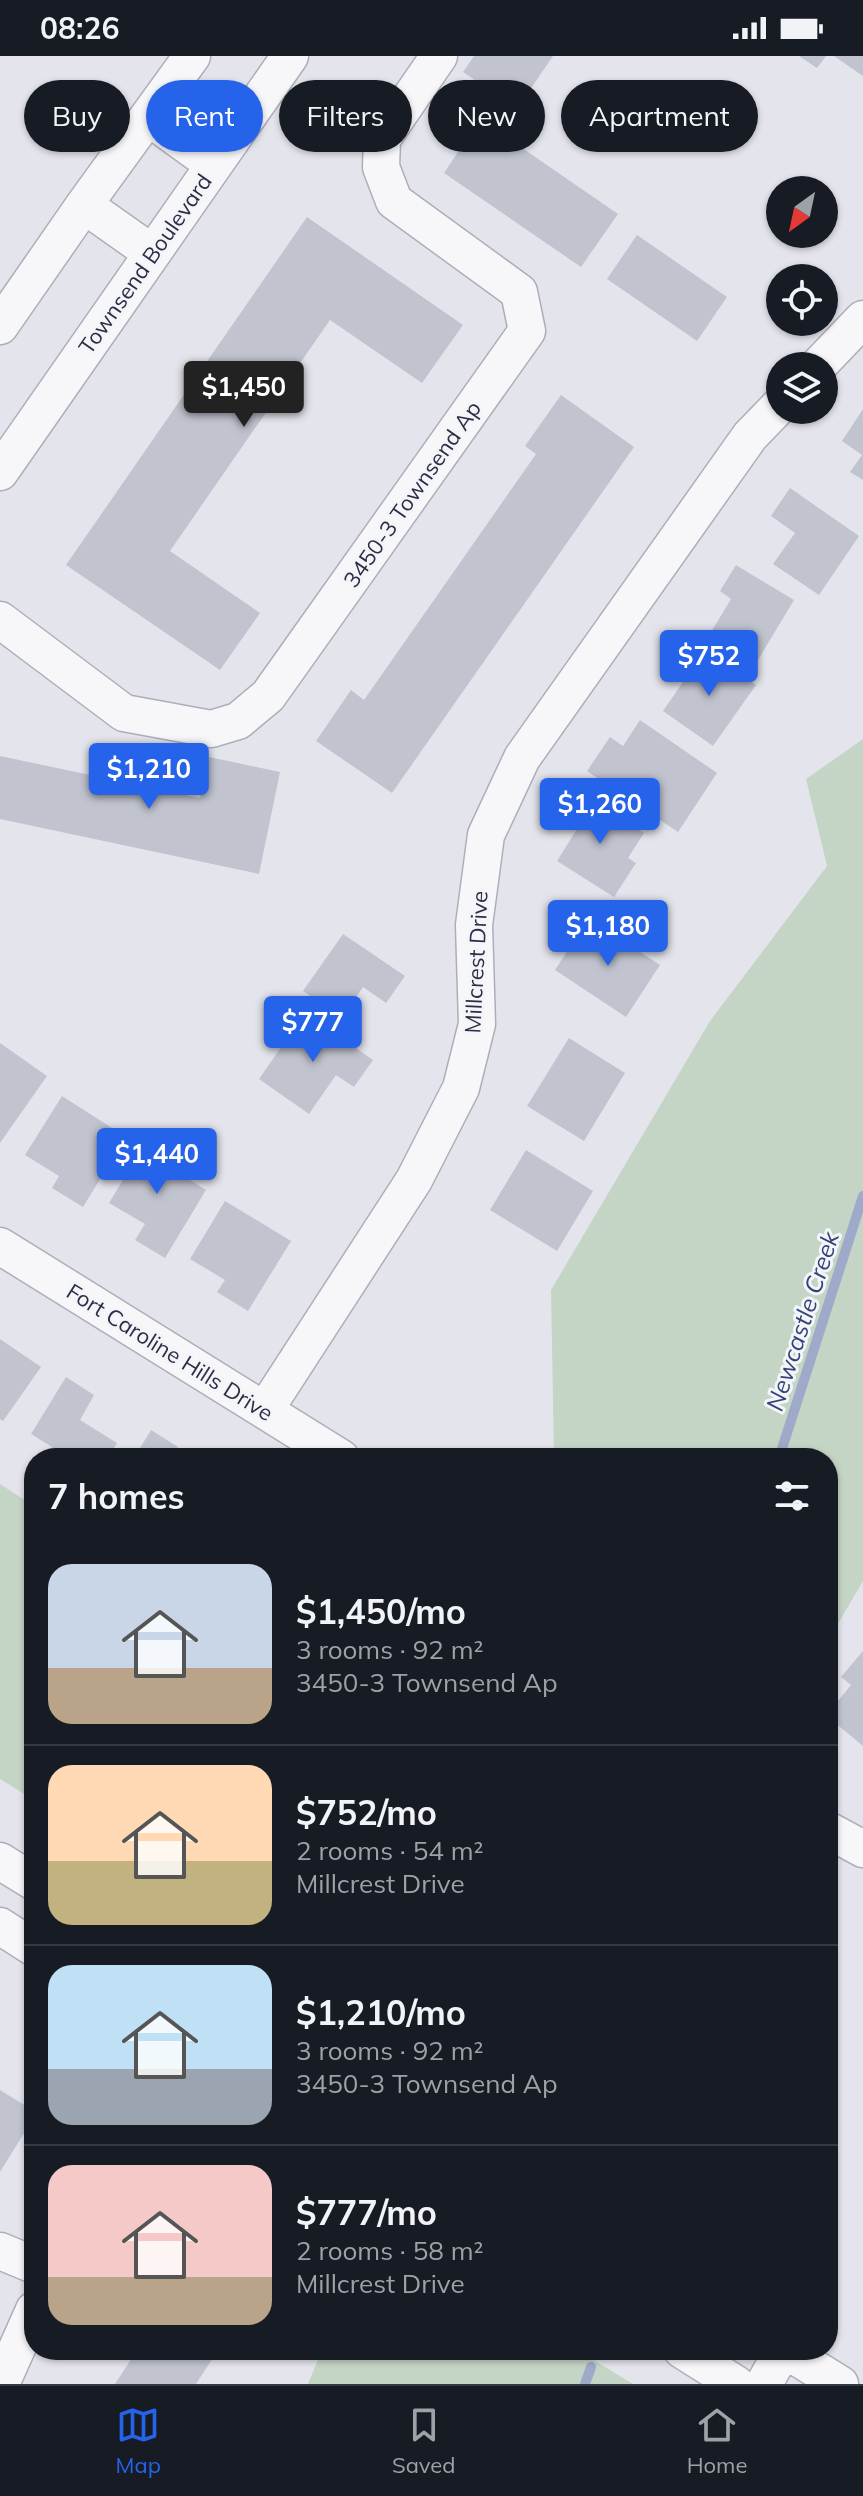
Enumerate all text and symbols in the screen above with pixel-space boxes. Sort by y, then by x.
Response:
text: 08:26 [40,9,119,47]
chip: Buy [24,80,130,152]
chip: Rent [146,80,263,152]
chip: Filters [279,80,412,152]
chip: New [428,80,545,152]
chip: Apartment [561,80,758,152]
street label: Townsend Boulevard [72,168,218,360]
north arrow [766,176,838,248]
map controls [766,176,838,424]
button: locate [766,264,838,336]
button: layers [766,352,838,424]
pin: $1,450 [179,361,309,429]
text: $1,450 [202,370,286,403]
street label: 3450-3 Townsend Ap [337,395,487,593]
pin: $752 [662,630,756,698]
text: $752 [678,639,740,672]
pin: $1,210 [84,743,214,811]
text: $1,210 [107,752,191,785]
pin: $1,260 [535,778,665,846]
text: $1,260 [558,787,642,820]
street label: Millcrest Drive [458,890,494,1034]
pin: $1,180 [543,900,673,968]
text: $1,180 [566,909,650,942]
pin: $777 [266,996,360,1064]
text: $777 [282,1005,344,1038]
pin: $1,440 [92,1128,222,1196]
text: $1,440 [115,1137,199,1170]
water label: Newcastle Creek [759,1227,845,1414]
street label: Fort Caroline Hills Drive [62,1277,278,1427]
icon: filters [770,1474,814,1518]
text: 7 homes [48,1475,185,1518]
text: $1,450/mo [296,1590,466,1633]
icon: home [112,1596,208,1692]
text: 3 rooms · 92 m² [296,1633,483,1666]
text: 3450-3 Townsend Ap [296,1666,558,1699]
text: $752/mo [296,1791,437,1834]
icon: home [112,1797,208,1893]
text: 2 rooms · 54 m² [296,1834,483,1867]
text: Millcrest Drive [296,1867,465,1900]
text: $1,210/mo [296,1991,466,2034]
icon: home [112,1997,208,2093]
text: 3 rooms · 92 m² [296,2034,483,2067]
text: 3450-3 Townsend Ap [296,2067,558,2100]
text: $777/mo [296,2191,437,2234]
icon: home [112,2197,208,2293]
text: 2 rooms · 58 m² [296,2234,483,2267]
text: Millcrest Drive [296,2267,465,2300]
tab: Map [116,2403,161,2479]
tab: Saved [392,2403,456,2479]
tab: Home [687,2403,747,2479]

